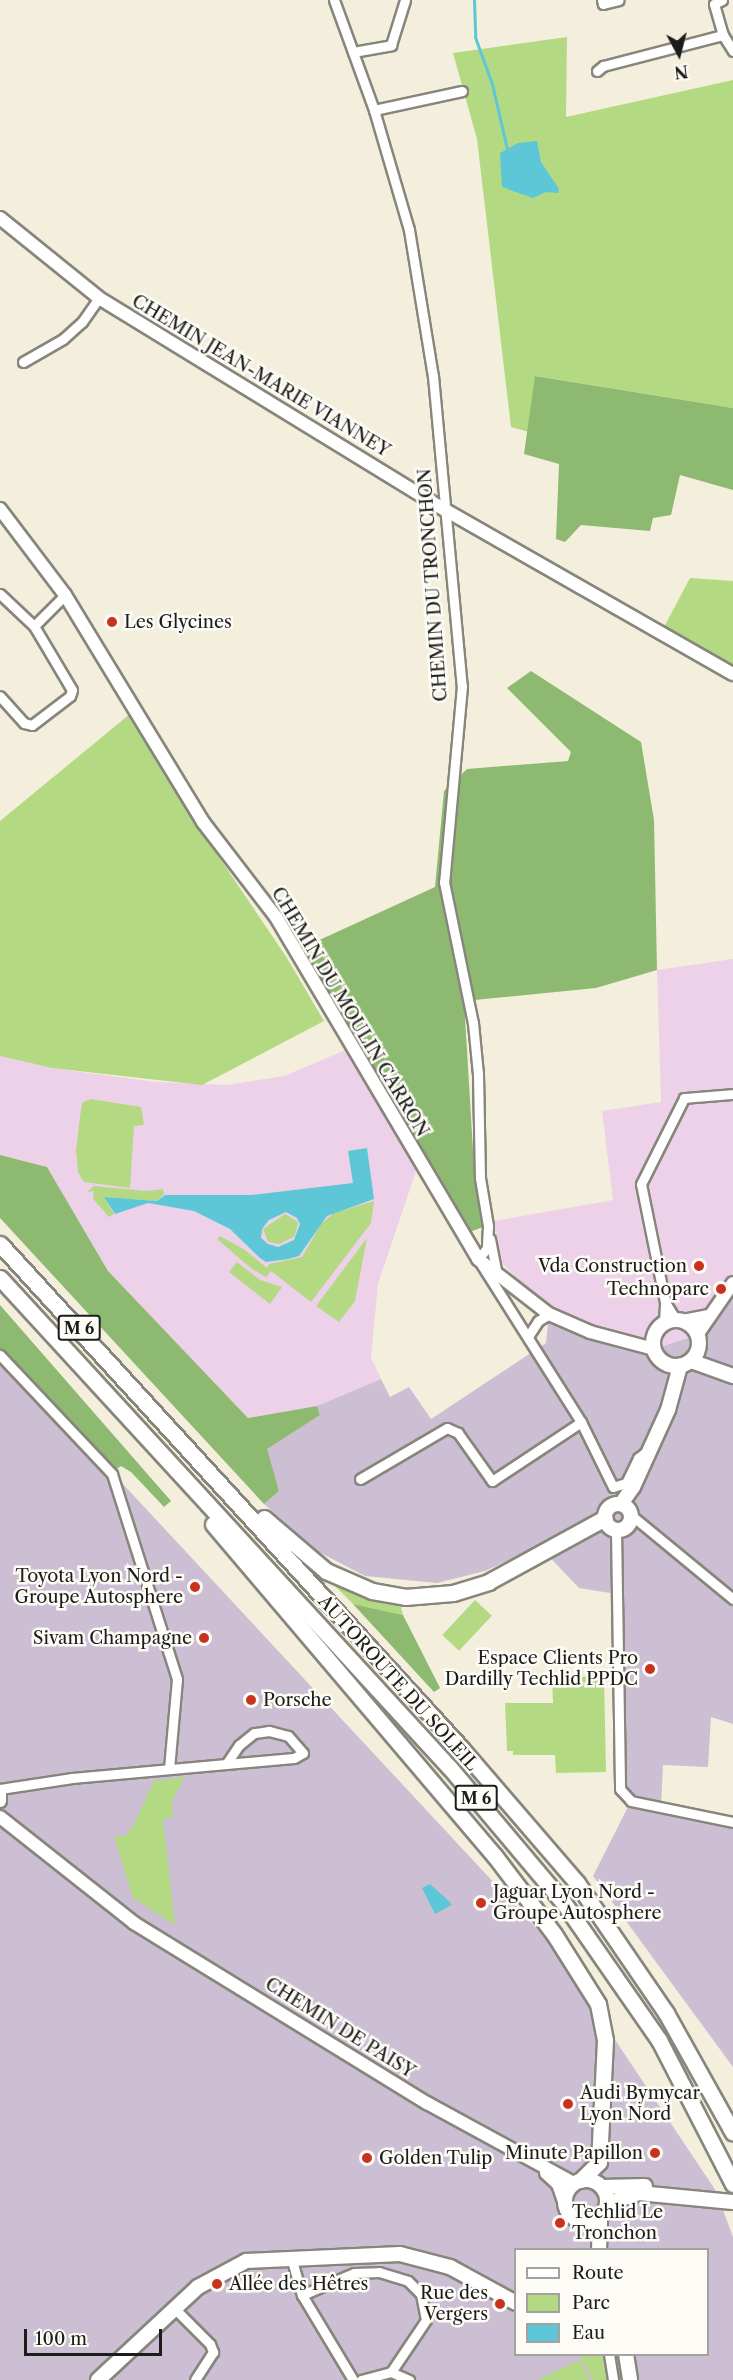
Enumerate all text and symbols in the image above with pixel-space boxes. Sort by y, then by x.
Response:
north arrow [649,24,709,84]
text: N [673,61,689,83]
street label: CHEMIN JEAN-MARIE VIANNEY [128,290,394,462]
street label: CHEMIN DU TRONCHON [414,467,452,703]
place label: Les Glycines [124,611,232,633]
marker: Les Glycines [105,615,119,629]
street label: CHEMIN DU MOULIN CARRON [267,883,433,1141]
place label: Vda Construction [538,1255,687,1277]
marker: Vda Construction [692,1259,706,1273]
place label: Technoparc [607,1278,709,1300]
marker: Technoparc [714,1282,728,1296]
road number: M 6 [56,1315,101,1341]
place label: Toyota Lyon Nord - Groupe Autosphere [14,1566,183,1608]
marker: Toyota Lyon Nord - Groupe Autosphere [188,1580,202,1594]
street label: AUTOROUTE DU SOLEIL [313,1591,483,1775]
place label: Sivam Champagne [33,1627,192,1649]
marker: Sivam Champagne [197,1631,211,1645]
place label: Espace Clients Pro Dardilly Techlid PPDC [444,1648,638,1690]
marker: Espace Clients Pro Dardilly Techlid PPDC [643,1662,657,1676]
place label: Porsche [263,1689,332,1711]
marker: Porsche [244,1693,258,1707]
road number: M 6 [454,1785,498,1811]
place label: Jaguar Lyon Nord - Groupe Autosphere [493,1882,662,1924]
marker: Jaguar Lyon Nord - Groupe Autosphere [474,1896,488,1910]
street label: CHEMIN DE PAISY [261,1973,419,2083]
place label: Audi Bymycar Lyon Nord [580,2083,700,2126]
marker: Audi Bymycar Lyon Nord [561,2097,575,2111]
place label: Minute Papillon [505,2142,643,2164]
marker: Minute Papillon [648,2146,662,2160]
place label: Golden Tulip [379,2147,493,2169]
marker: Golden Tulip [360,2151,374,2165]
place label: Techlid Le Tronchon [572,2202,663,2244]
marker: Techlid Le Tronchon [553,2216,567,2230]
legend [514,2248,709,2356]
text: Route [572,2262,624,2284]
place label: Allée des Hêtres [229,2273,368,2295]
marker: Allée des Hêtres [210,2277,224,2291]
place label: Rue des Vergers [420,2283,488,2326]
text: Parc [572,2292,610,2314]
marker: Rue des Vergers [493,2297,507,2311]
scale bar [27,2317,165,2355]
text: Eau [572,2322,605,2344]
text: 100 m [35,2328,87,2350]

